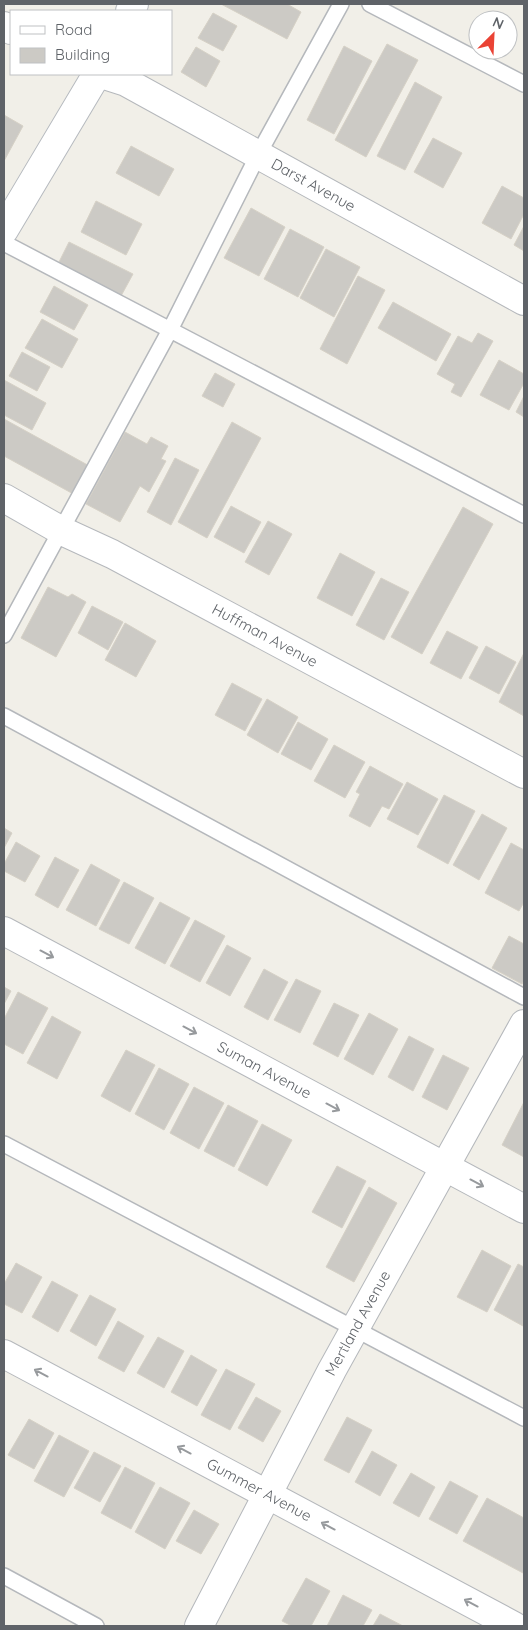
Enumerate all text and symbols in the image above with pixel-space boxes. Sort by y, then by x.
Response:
legend [10,10,172,75]
north arrow [468,10,518,60]
text: N [490,13,507,33]
text: Road [55,20,92,39]
text: Building [55,45,110,64]
street label: Darst Avenue [268,154,359,215]
street label: Huffman Avenue [209,599,321,671]
one-way arrow [39,949,54,959]
one-way arrow [182,1026,197,1035]
street label: Suman Avenue [214,1037,315,1103]
one-way arrow [326,1102,341,1112]
one-way arrow [469,1179,484,1188]
street label: Mertland Avenue [321,1267,394,1379]
one-way arrow [34,1368,49,1378]
one-way arrow [177,1445,192,1455]
street label: Gummer Avenue [204,1454,315,1525]
one-way arrow [321,1521,336,1531]
one-way arrow [464,1598,479,1607]

